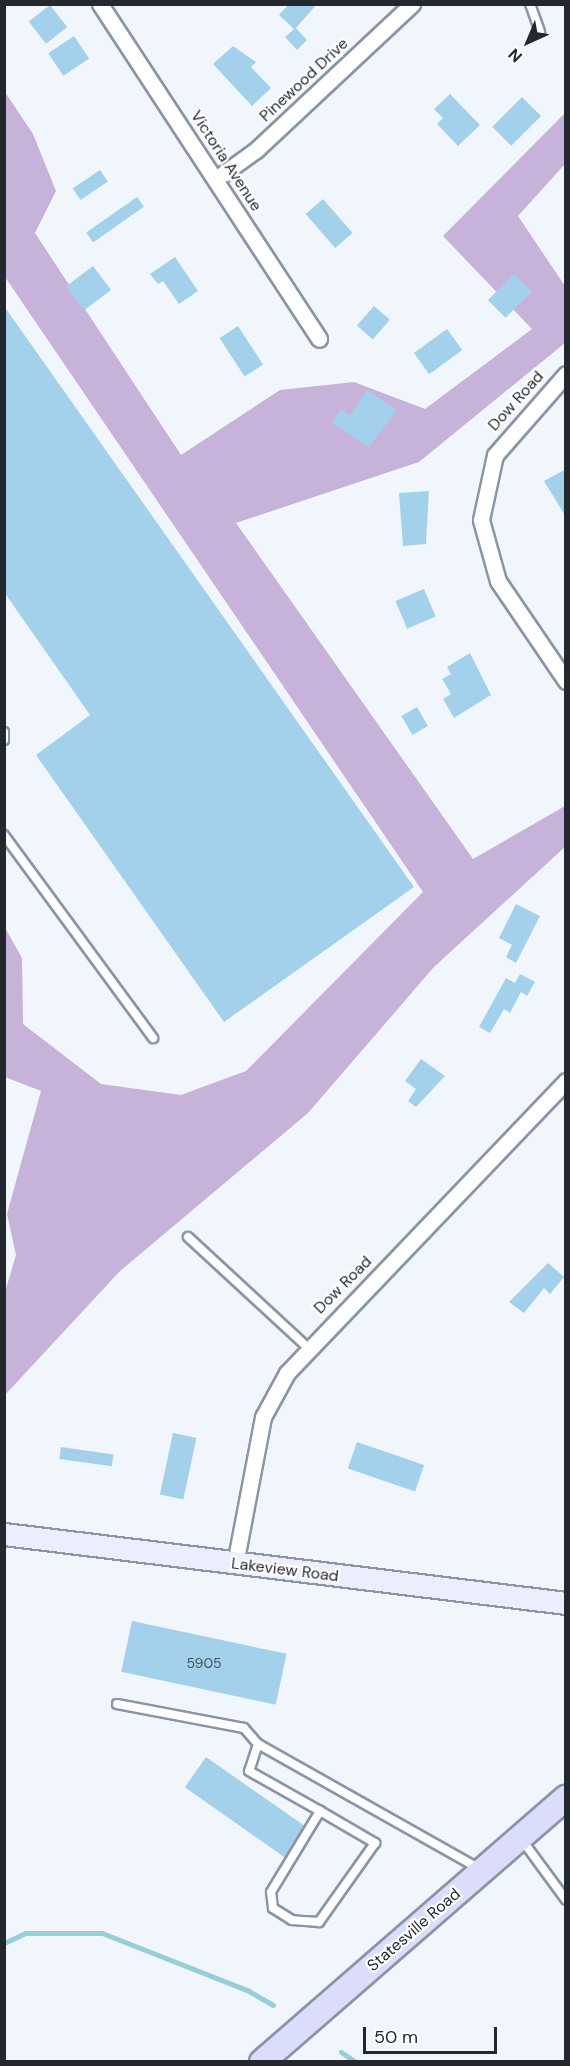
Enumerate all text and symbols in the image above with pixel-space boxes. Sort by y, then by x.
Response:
north arrow [498,12,558,72]
street label: Pinewood Drive [256,34,352,126]
text: N [504,44,527,67]
street label: Victoria Avenue [186,107,266,215]
street label: Dow Road [484,367,548,435]
street label: Dow Road [310,1252,376,1318]
street label: Lakeview Road [230,1554,340,1586]
house number: 5905 [186,1655,222,1671]
street label: Statesville Road [364,1884,464,1976]
scale bar [366,2015,500,2053]
text: 50 m [374,2025,418,2049]

